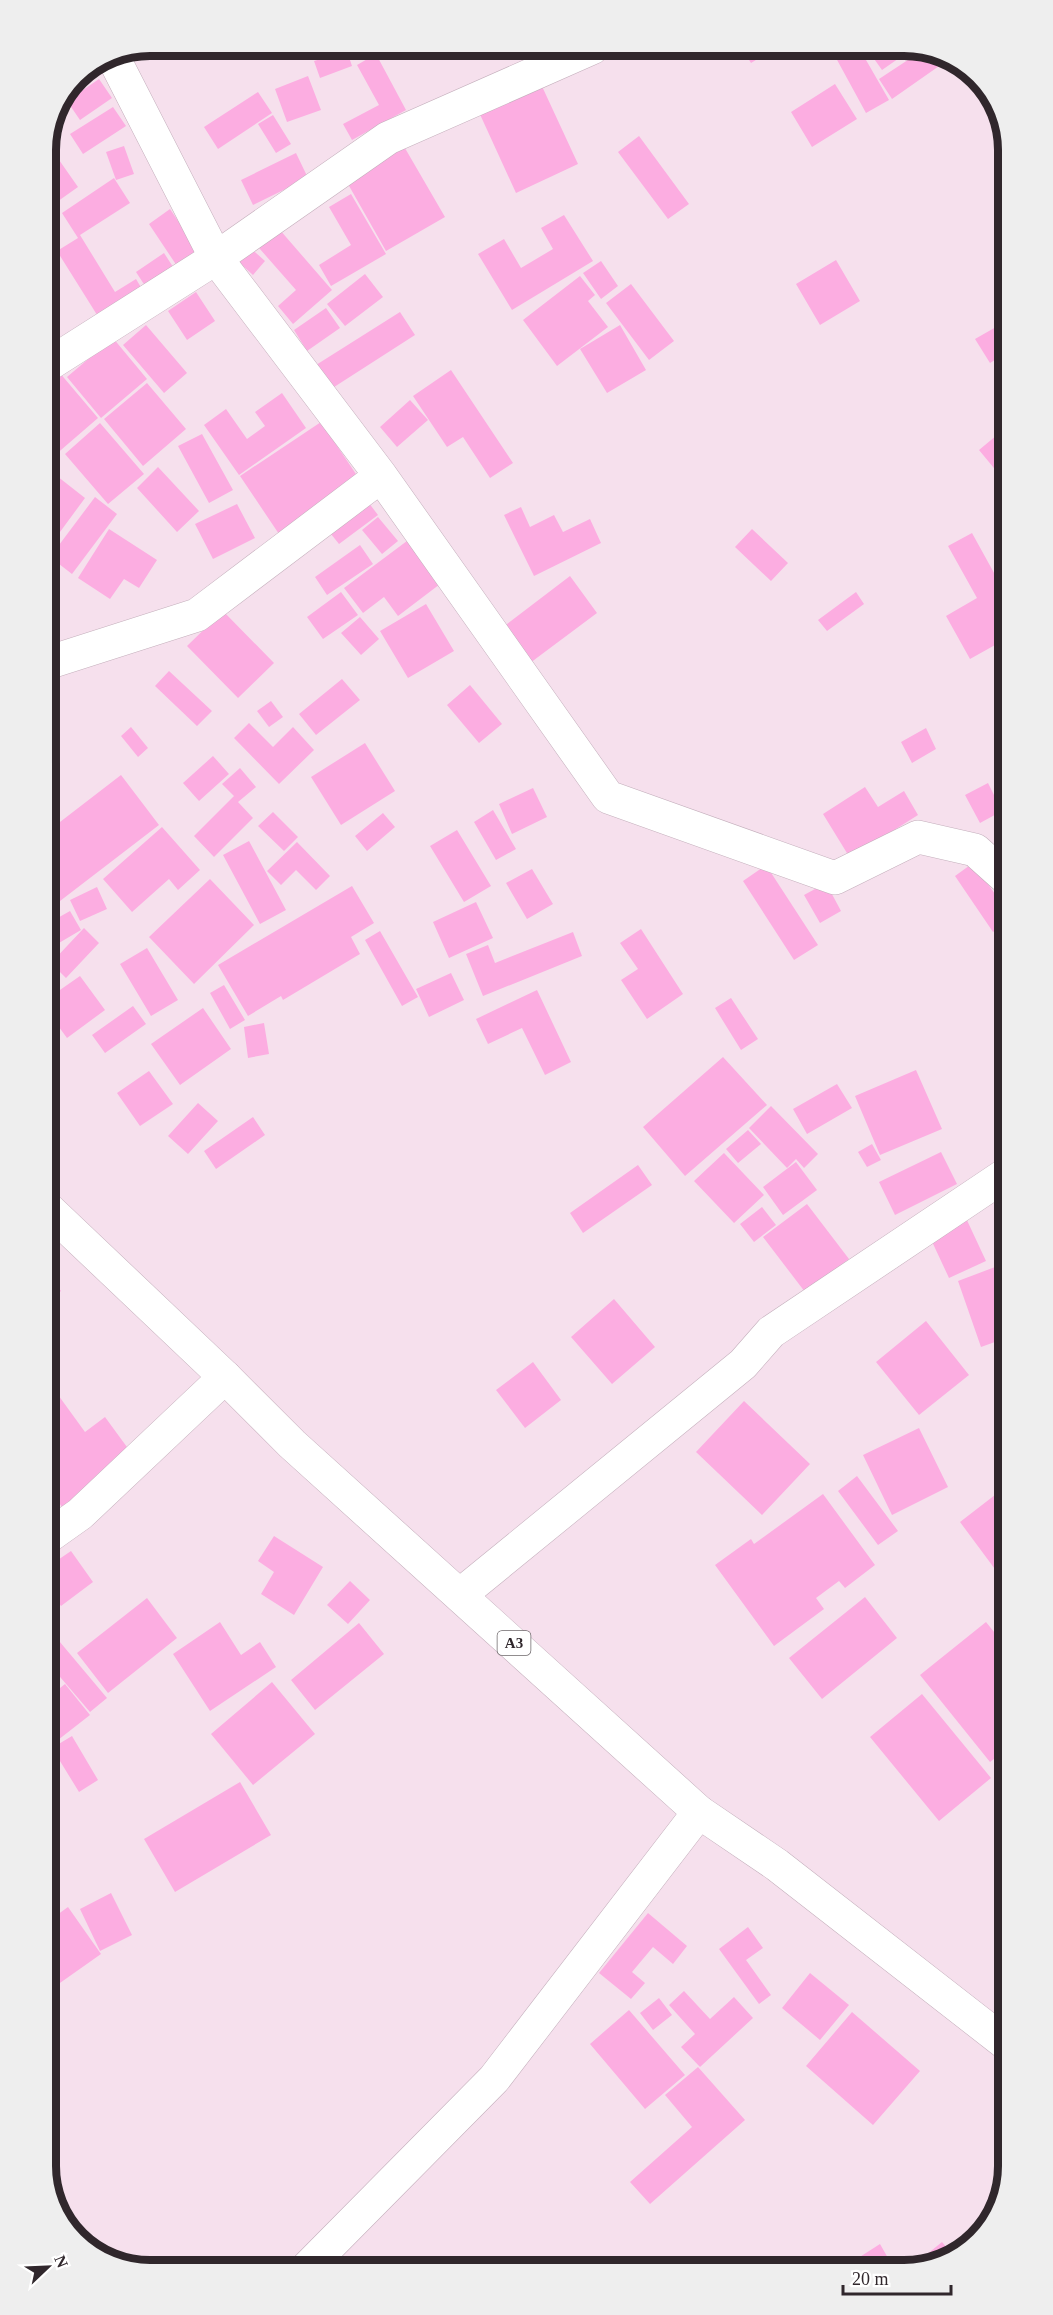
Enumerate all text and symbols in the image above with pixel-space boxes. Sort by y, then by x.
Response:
road number: A3 [498,1631,530,1655]
north arrow [18,2237,78,2297]
text: N [51,2253,72,2270]
scale bar [843,2258,951,2296]
text: 20 m [852,2269,889,2289]

